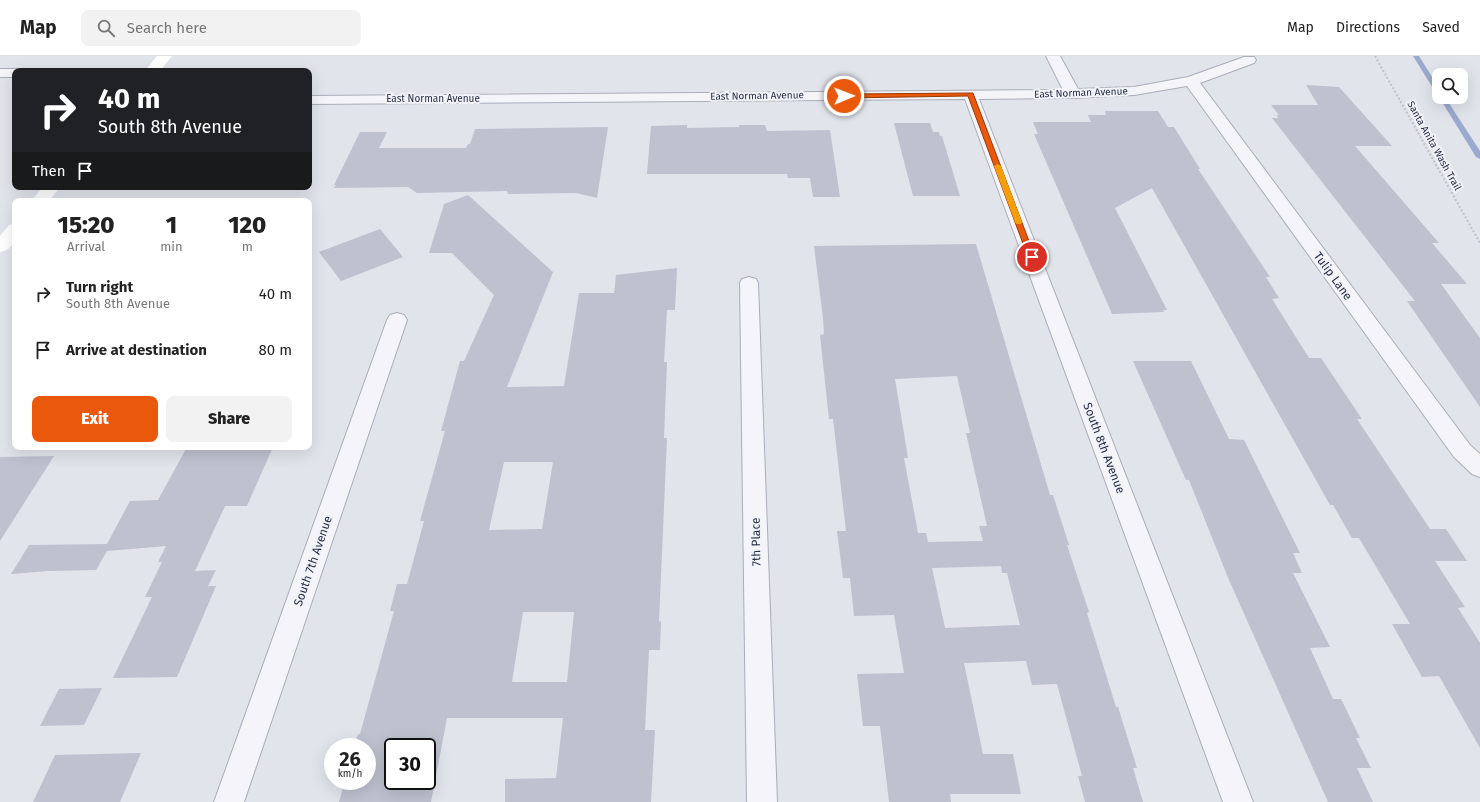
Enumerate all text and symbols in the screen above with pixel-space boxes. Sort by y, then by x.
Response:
search box [81,10,361,46]
text: Map [20,16,57,39]
icon: search [95,17,117,39]
text: Search here [127,19,207,37]
text: Map [1287,19,1314,36]
text: Directions [1336,19,1400,36]
text: Saved [1422,19,1460,36]
map controls [1432,68,1468,104]
button: search [1432,68,1468,104]
position arrow [823,75,865,117]
text: 40 m [98,82,161,115]
icon: right [32,84,84,136]
street label: East Norman Avenue [1034,85,1128,101]
street label: East Norman Avenue [710,89,804,103]
street label: East Norman Avenue [386,93,480,105]
street label: Santa Anita Wash Trail [1404,99,1464,193]
text: South 8th Avenue [98,116,242,138]
icon: arrive [74,160,96,182]
text: Then [32,162,66,180]
text: 15:20 [58,211,115,239]
text: 1 [166,211,177,239]
text: 120 [228,211,266,239]
text: Arrival [67,239,105,254]
text: min [160,239,183,254]
text: m [242,239,253,254]
pin [1015,240,1049,274]
icon: arrive [1021,246,1043,268]
street label: Tulip Lane [1311,249,1355,303]
text: Turn right [66,278,133,296]
icon: right [32,283,54,305]
text: 40 m [259,285,292,303]
text: South 8th Avenue [66,296,170,311]
icon: arrive [32,339,54,361]
text: Arrive at destination [66,341,207,359]
text: 80 m [259,341,292,359]
button: Exit [32,396,158,442]
button: Share [166,396,292,442]
street label: South 8th Avenue [1080,401,1128,495]
street label: South 7th Avenue [291,514,335,608]
street label: 7th Place [749,518,763,566]
speed limit sign: 30 [384,738,436,790]
text: 26 [339,747,361,771]
text: km/h [338,768,362,780]

